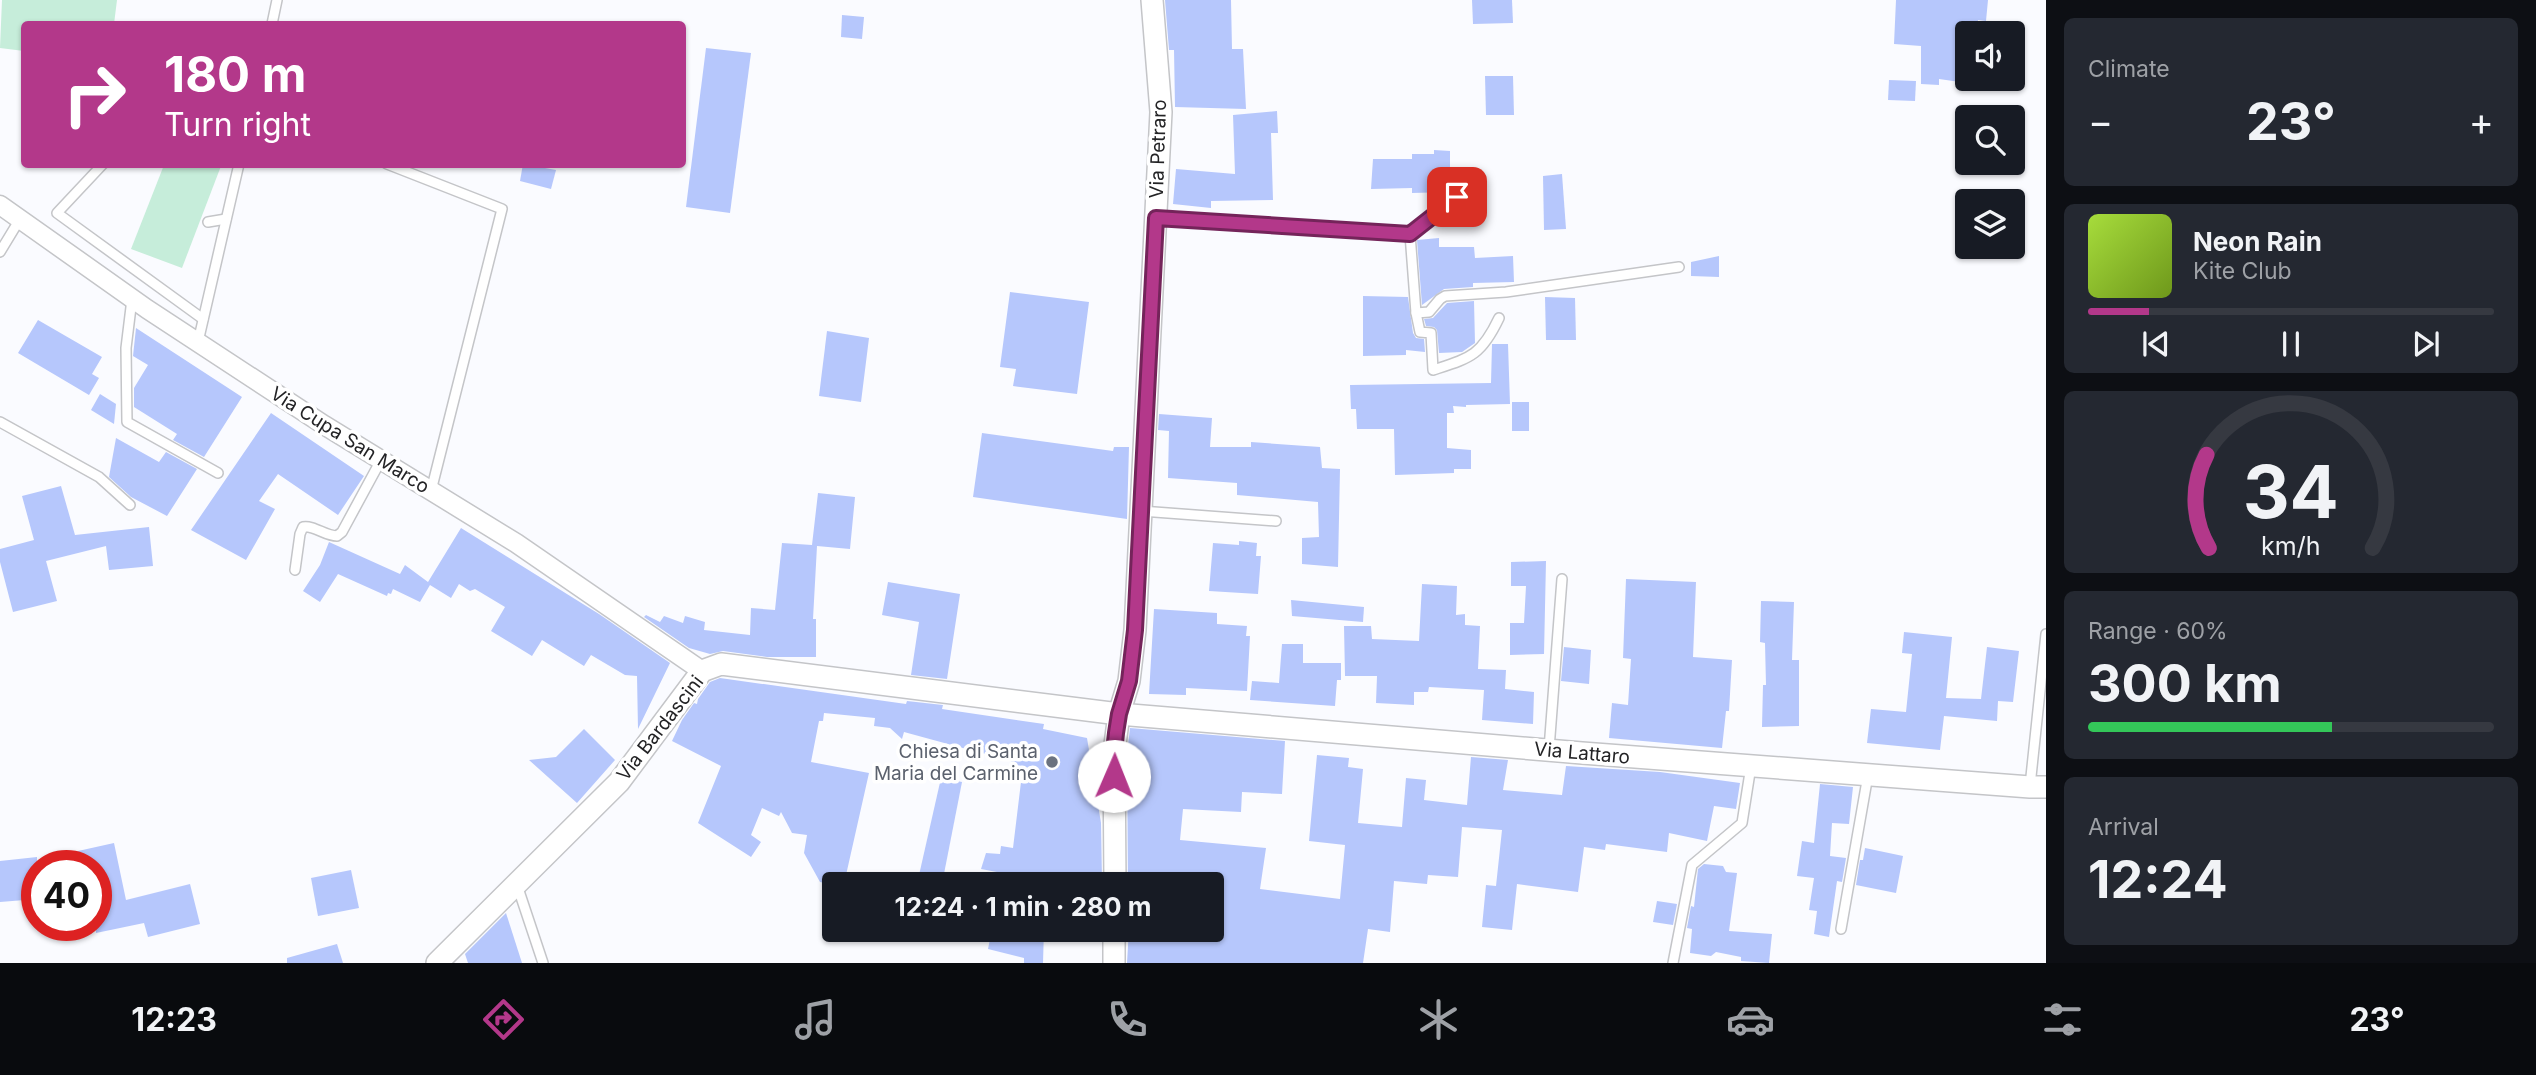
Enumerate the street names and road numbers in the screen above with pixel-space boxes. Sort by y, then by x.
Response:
street label: Via Petraro [1145,99,1171,199]
street label: Via Cupa San Marco [266,382,434,498]
street label: Via Bardascini [612,671,708,785]
street label: Via Lattaro [1533,737,1631,769]

